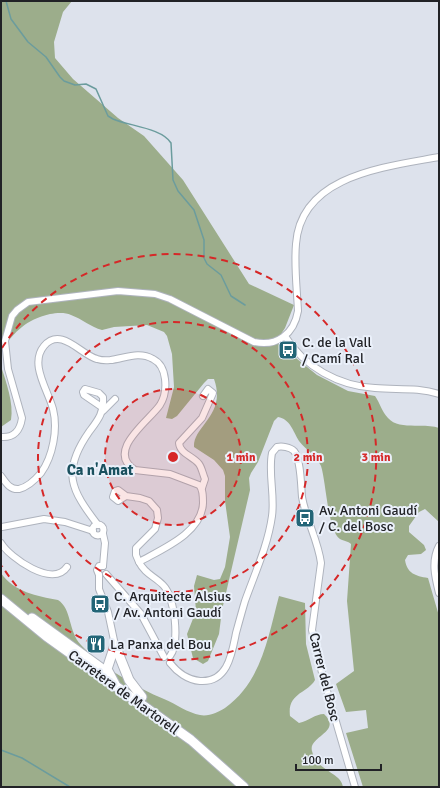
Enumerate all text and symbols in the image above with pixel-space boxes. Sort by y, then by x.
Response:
place label: C. de la Vall / Camí Ral [302,334,372,367]
bus stop icon: C. de la Vall / Camí Ral [277,339,299,361]
centre of rings [166,450,180,464]
text: 1 min [227,450,256,465]
text: 2 min [294,450,323,465]
text: 3 min [362,450,391,465]
district label: Ca n'Amat [67,461,134,479]
place label: Av. Antoni Gaudí / C. del Bosc [319,502,418,535]
bus stop icon: Av. Antoni Gaudí / C. del Bosc [294,507,316,529]
place label: C. Arquitecte Alsius / Av. Antoni Gaudí [114,588,231,621]
bus stop icon: C. Arquitecte Alsius / Av. Antoni Gaudí [89,593,111,615]
street label: Carrer del Bosc [305,631,344,724]
restaurant icon: La Panxa del Bou [85,633,107,655]
place label: La Panxa del Bou [110,636,211,653]
street label: Carretera de Martorell [65,646,182,738]
scale bar [296,746,381,772]
text: 100 m [302,753,334,768]

